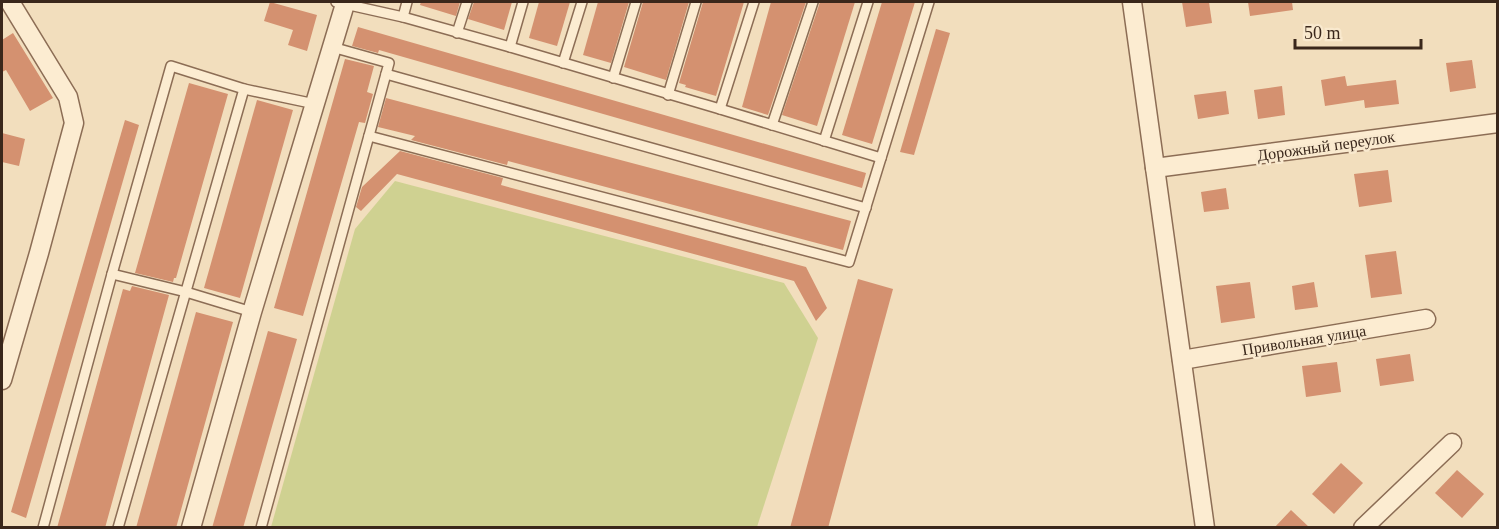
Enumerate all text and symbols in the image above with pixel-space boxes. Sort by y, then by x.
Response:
scale bar [1295,12,1421,50]
text: 50 m [1304,23,1341,43]
street label: Дорожный переулок [1256,128,1396,165]
street label: Привольная улица [1241,322,1367,359]

